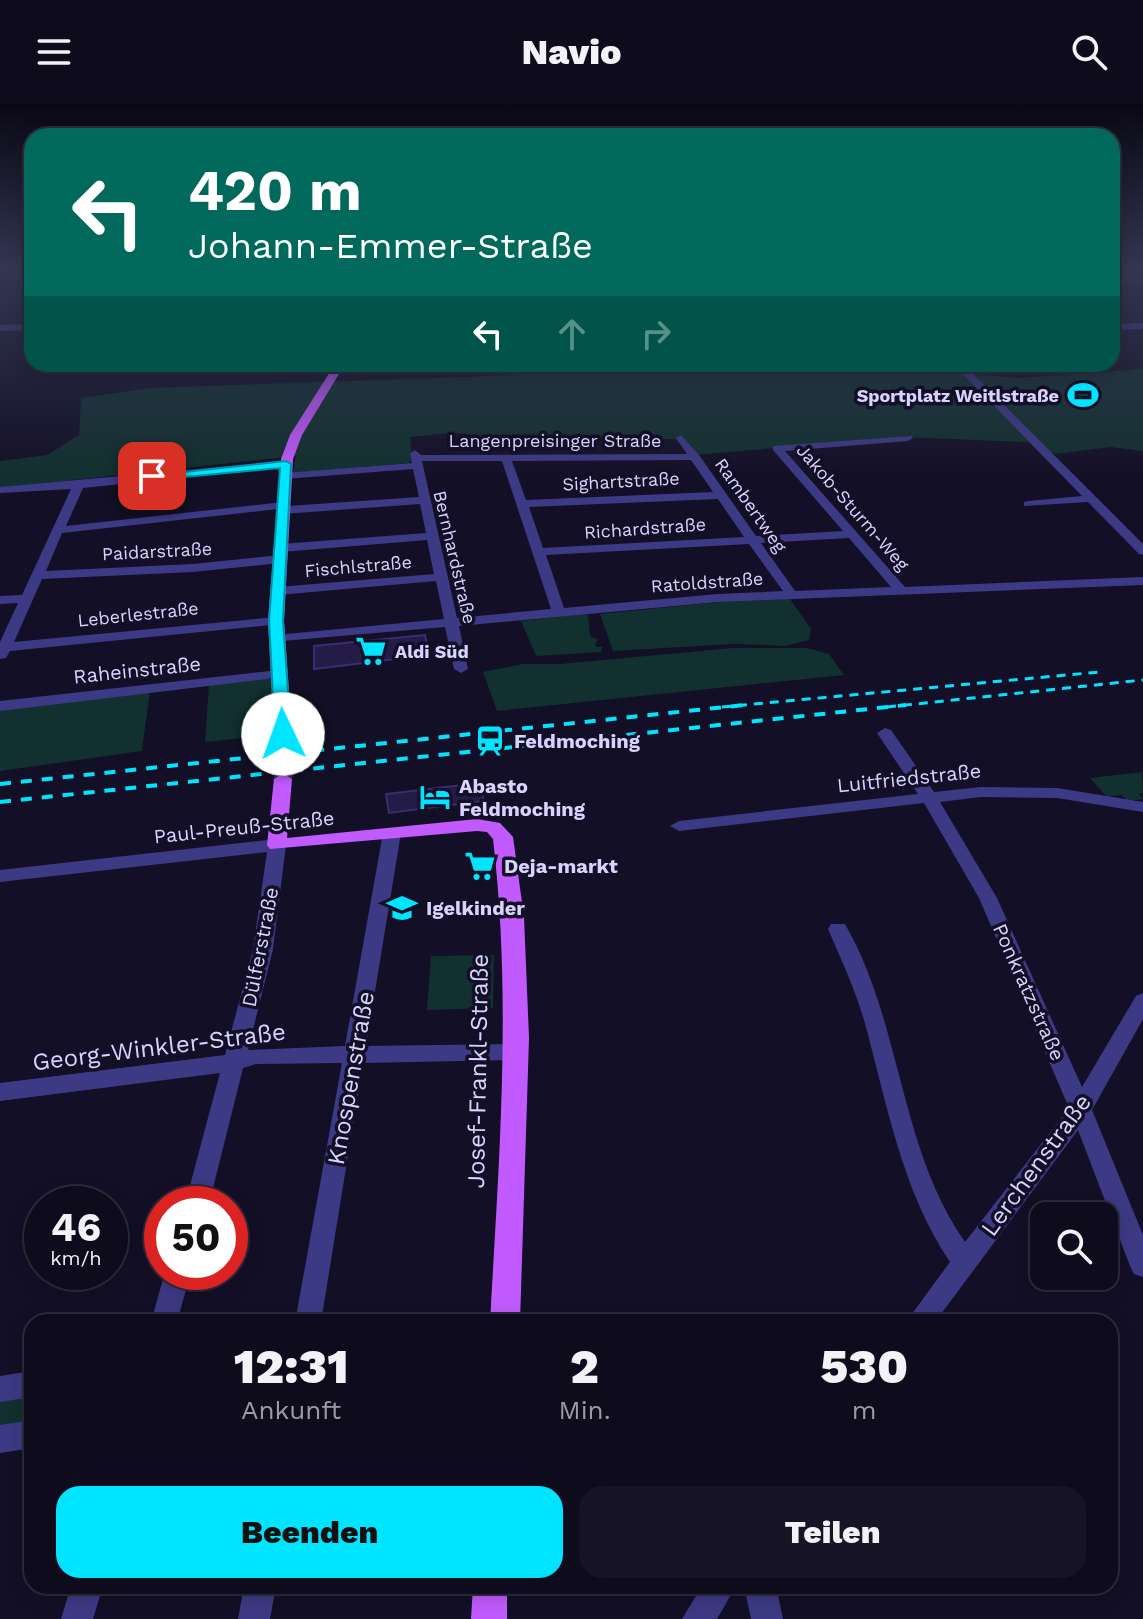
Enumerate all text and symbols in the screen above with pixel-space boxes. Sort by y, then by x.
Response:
icon: menu [32,30,76,74]
icon: search [1067,30,1111,74]
text: Navio [522,31,621,73]
text: 420 m [188,158,362,224]
icon: left [56,160,160,264]
text: Johann-Emmer-Straße [188,225,593,267]
icon: left [466,312,510,356]
icon: ahead [550,312,594,356]
icon: right [634,312,678,356]
sports icon: Sportplatz Weitlstraße [1066,378,1100,412]
place label: Sportplatz Weitlstraße [857,385,1059,406]
street label: Langenpreisinger Straße [448,430,662,451]
street label: Jakob-Sturm-Weg [792,439,914,575]
pin [118,442,186,510]
icon: arrive [130,454,174,498]
street label: Rambertweg [711,454,791,556]
street label: Sighartstraße [562,467,680,495]
street label: Bernhardstraße [429,488,481,626]
street label: Richardstraße [583,513,707,543]
street label: Paidarstraße [101,538,213,564]
street label: Fischlstraße [303,551,413,581]
street label: Ratoldstraße [650,568,764,596]
street label: Leberlestraße [76,597,200,631]
supermarket icon: Aldi Süd [354,634,388,668]
place label: Aldi Süd [395,641,469,662]
street label: Raheinstraße [72,651,202,689]
position arrow [241,692,325,776]
station icon: Feldmoching [473,724,507,758]
place label: Feldmoching [514,729,641,753]
street label: Luitfriedstraße [836,758,982,798]
place label: Abasto Feldmoching [459,774,586,821]
hotel icon: Abasto Feldmoching [418,780,452,814]
street label: Paul-Preuß-Straße [152,806,336,848]
supermarket icon: Deja-markt [463,849,497,883]
place label: Deja-markt [504,854,618,878]
street label: Dülferstraße [237,885,283,1009]
school or university icon: Igelkinder [385,891,419,925]
place label: Igelkinder [426,896,525,920]
street label: Ponkratzstraße [988,920,1070,1064]
street label: Josef-Frankl-Straße [462,953,494,1189]
street label: Knospenstraße [322,989,380,1167]
street label: Georg-Winkler-Straße [31,1018,287,1076]
street label: Lerchenstraße [975,1089,1097,1241]
speed limit sign: 50 [144,1186,248,1290]
map controls [1030,1202,1118,1290]
button: search [1030,1202,1118,1290]
text: 46 [51,1204,101,1251]
text: km/h [50,1246,102,1270]
text: 12:31 [234,1338,349,1395]
text: 2 [570,1338,599,1395]
text: 530 [820,1338,908,1395]
text: Ankunft [241,1395,341,1425]
text: Min. [558,1395,611,1425]
text: m [852,1395,877,1425]
button: Beenden [56,1486,563,1578]
button: Teilen [579,1486,1086,1578]

